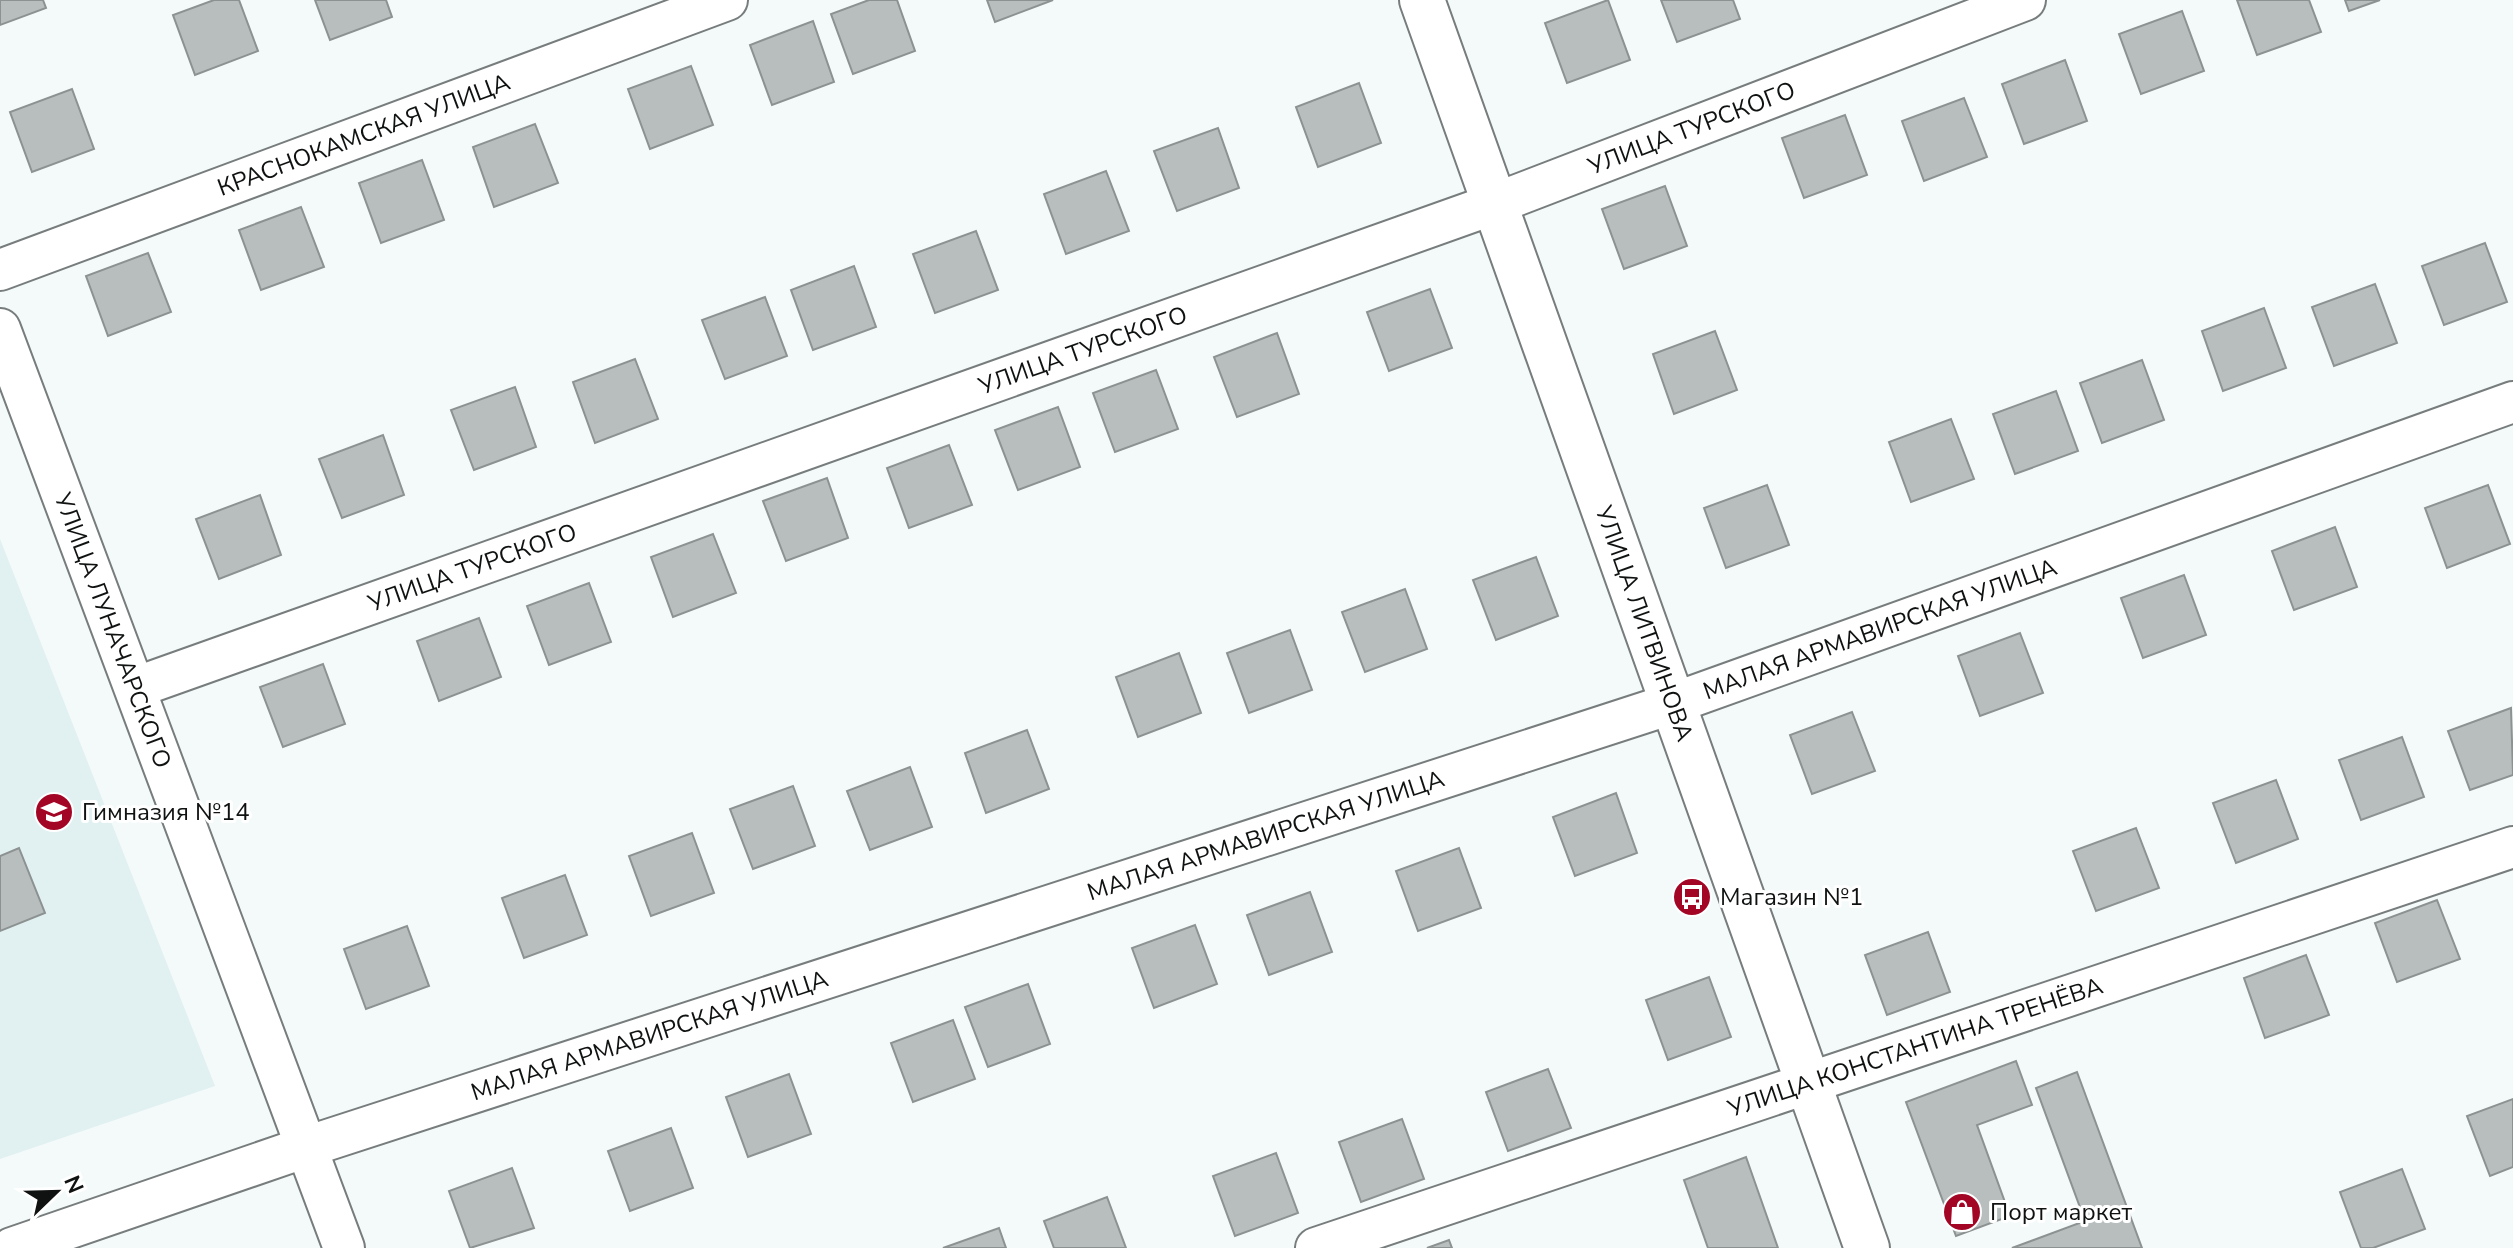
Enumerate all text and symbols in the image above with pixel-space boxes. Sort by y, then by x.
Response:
street label: КРАСНОКАМСКАЯ УЛИЦА [213,66,515,204]
street label: УЛИЦА ТУРСКОГО [1582,74,1800,183]
street label: УЛИЦА ТУРСКОГО [973,298,1192,403]
street label: УЛИЦА ЛУНАЧАРСКОГО [46,488,179,773]
street label: УЛИЦА ЛИТВИНОВА [1587,501,1701,746]
street label: УЛИЦА ТУРСКОГО [363,516,581,620]
street label: МАЛАЯ АРМАВИРСКАЯ УЛИЦА [1699,551,2062,707]
street label: МАЛАЯ АРМАВИРСКАЯ УЛИЦА [1083,762,1449,908]
school or university icon: Гимназия №14 [33,791,75,833]
place label: Гимназия №14 [82,796,250,828]
bus stop icon: Магазин №1 [1671,876,1713,918]
place label: Магазин №1 [1720,881,1863,913]
street label: МАЛАЯ АРМАВИРСКАЯ УЛИЦА [467,962,833,1108]
street label: УЛИЦА КОНСТАНТИНА ТРЕНЁВА [1723,969,2107,1125]
north arrow [16,1152,96,1232]
text: N [56,1171,91,1198]
shop icon: Порт маркет [1941,1191,1983,1233]
place label: Порт маркет [1990,1196,2132,1228]

